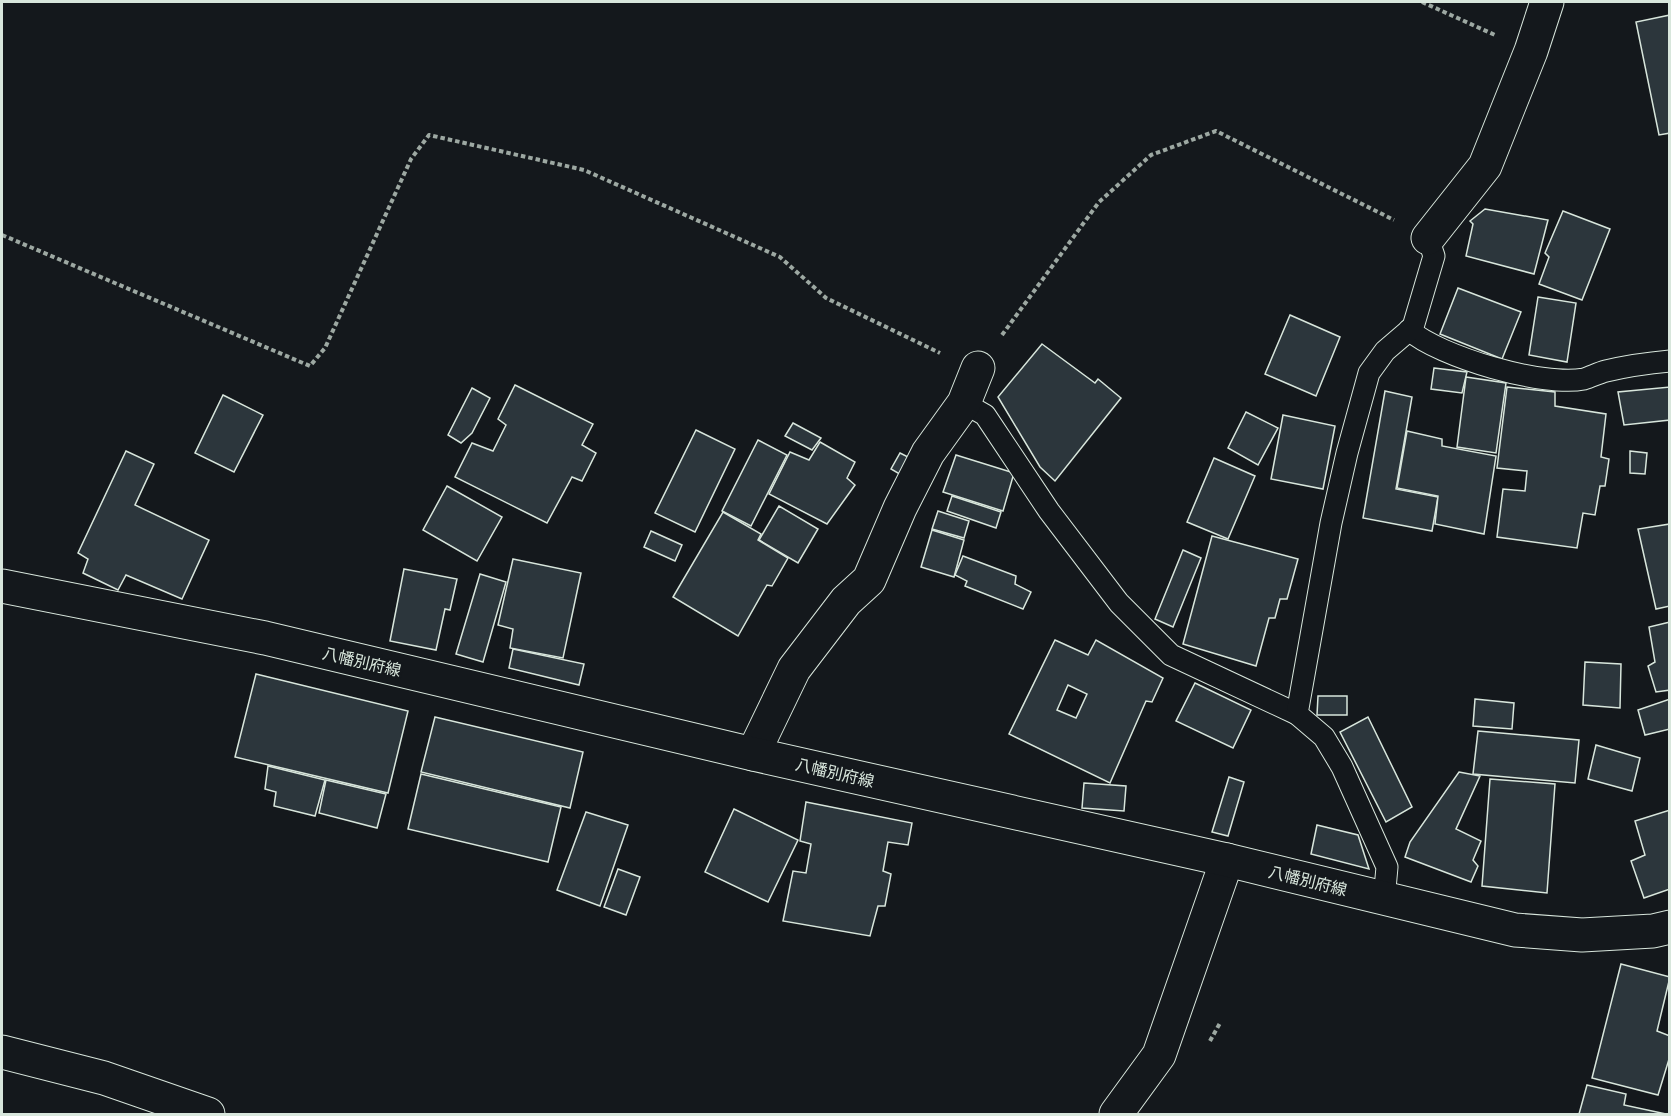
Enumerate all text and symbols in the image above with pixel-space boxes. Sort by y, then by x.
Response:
street label: 八幡別府線 [321,643,403,679]
street label: 八幡別府線 [794,754,876,790]
street label: 八幡別府線 [1267,861,1349,899]

